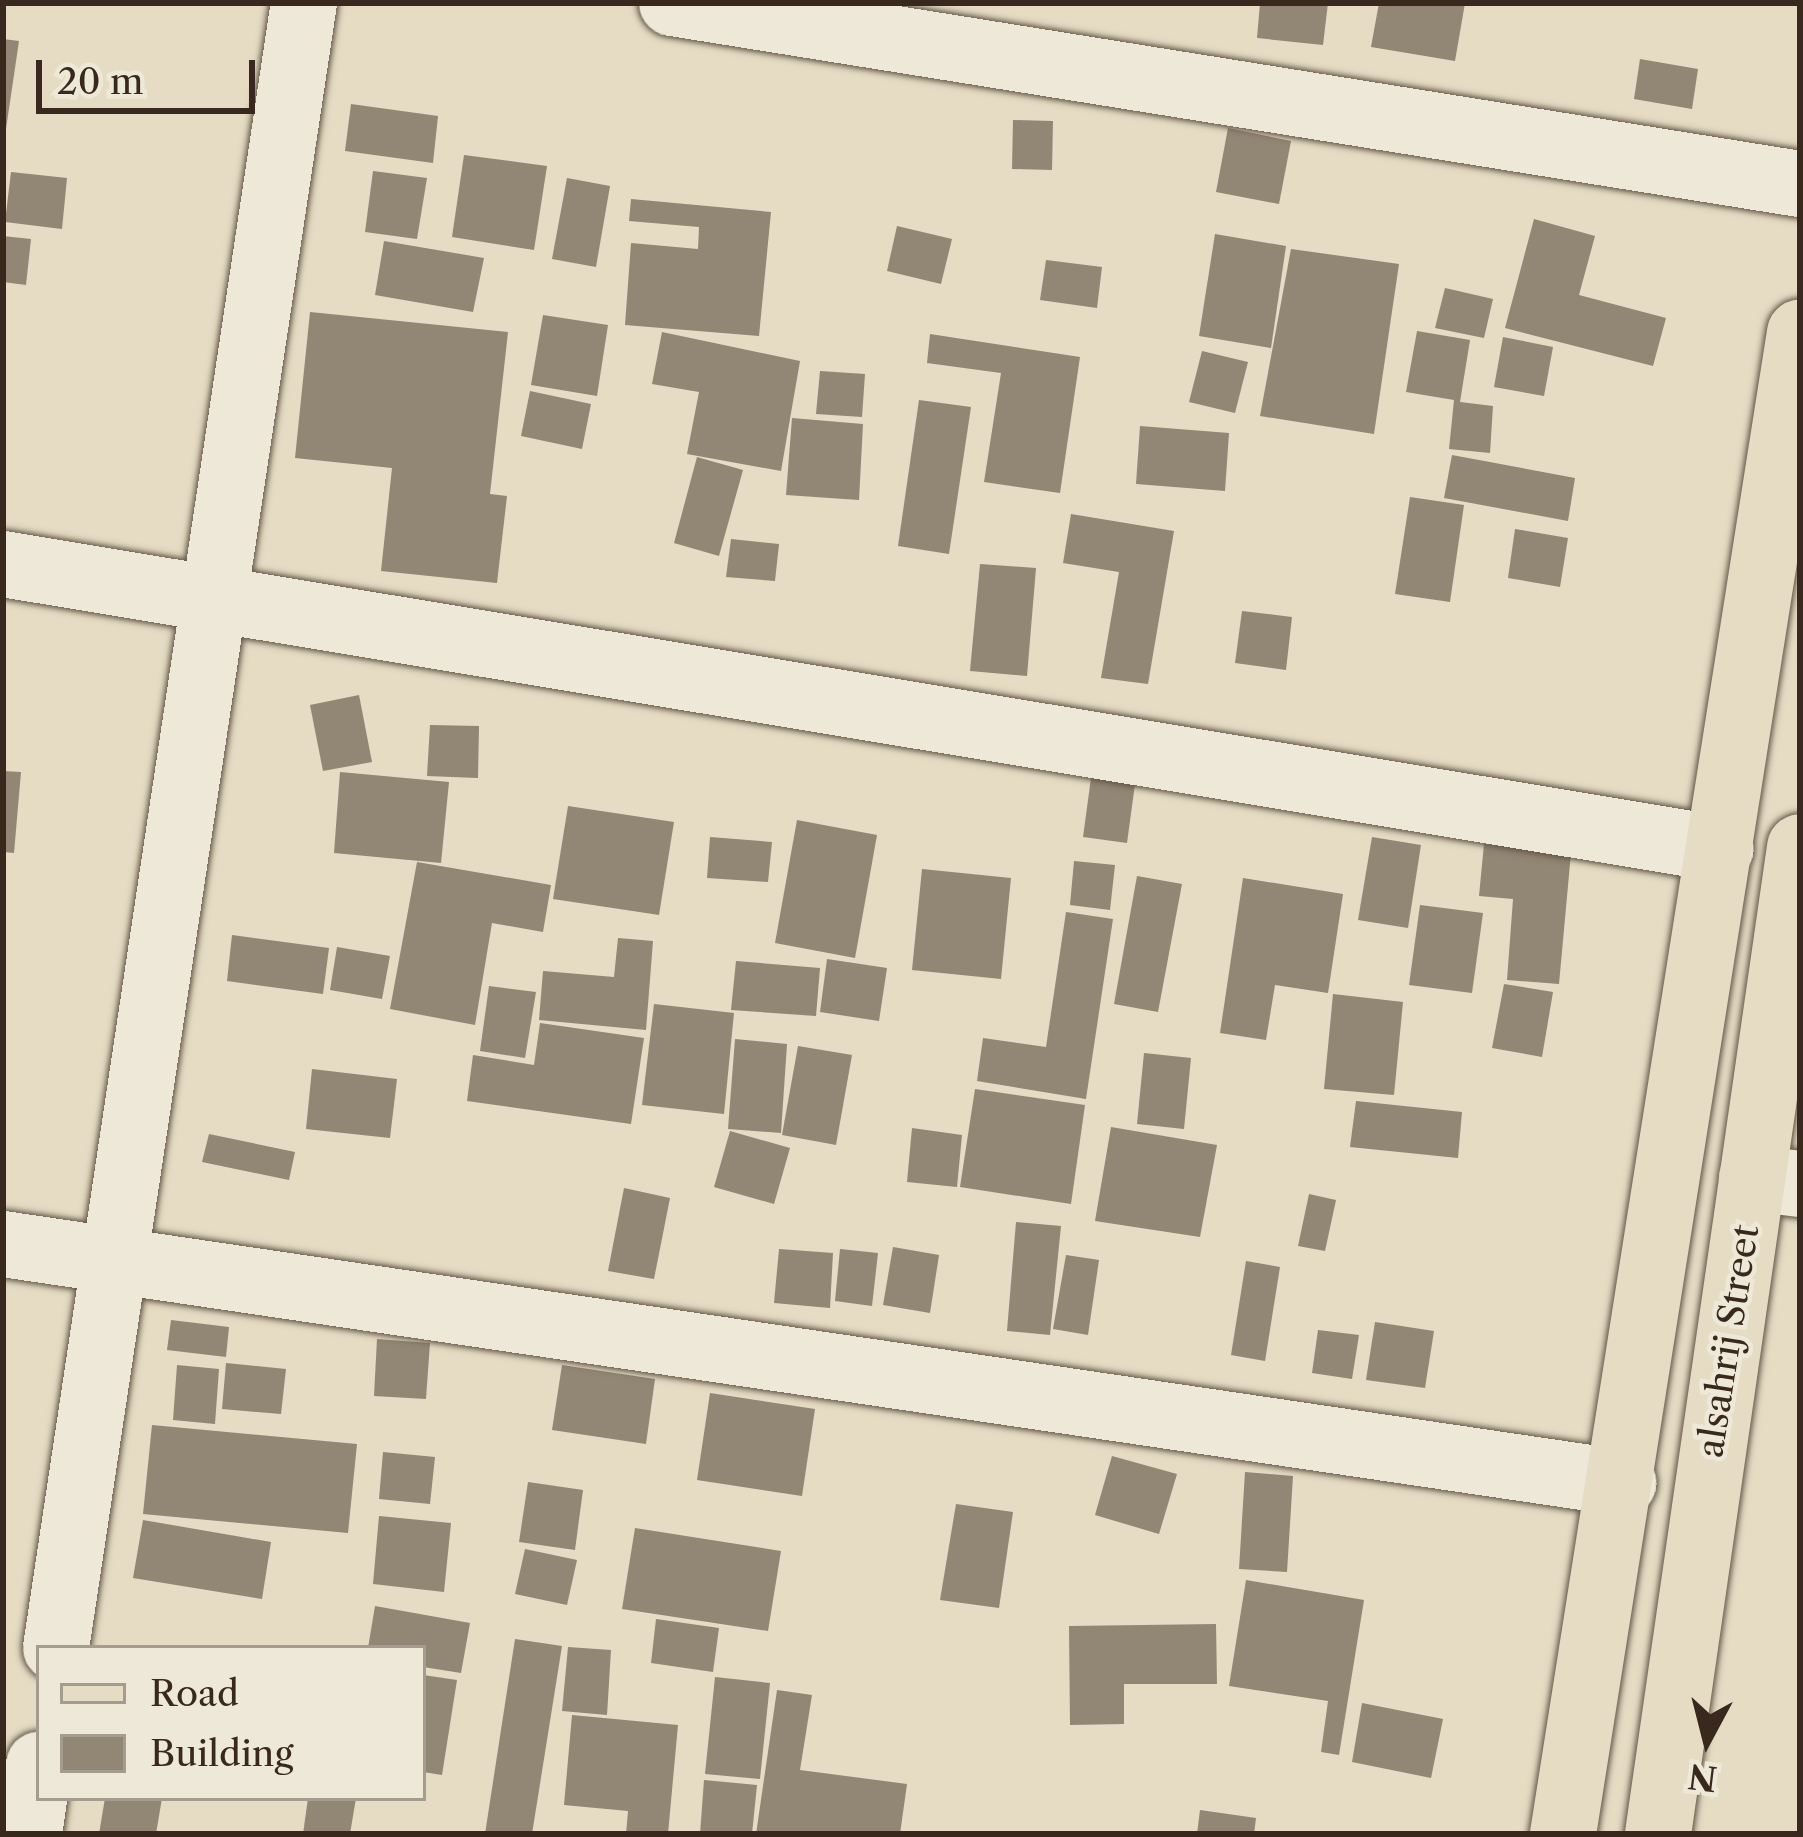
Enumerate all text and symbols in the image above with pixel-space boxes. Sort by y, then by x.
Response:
scale bar [42,36,261,110]
text: 20 m [57,59,144,103]
street label: alsahrij Street [1688,1222,1768,1460]
legend [36,1645,426,1801]
text: Road [150,1671,239,1715]
north arrow [1647,1681,1767,1801]
text: Building [150,1731,293,1775]
text: N [1686,1755,1719,1799]

